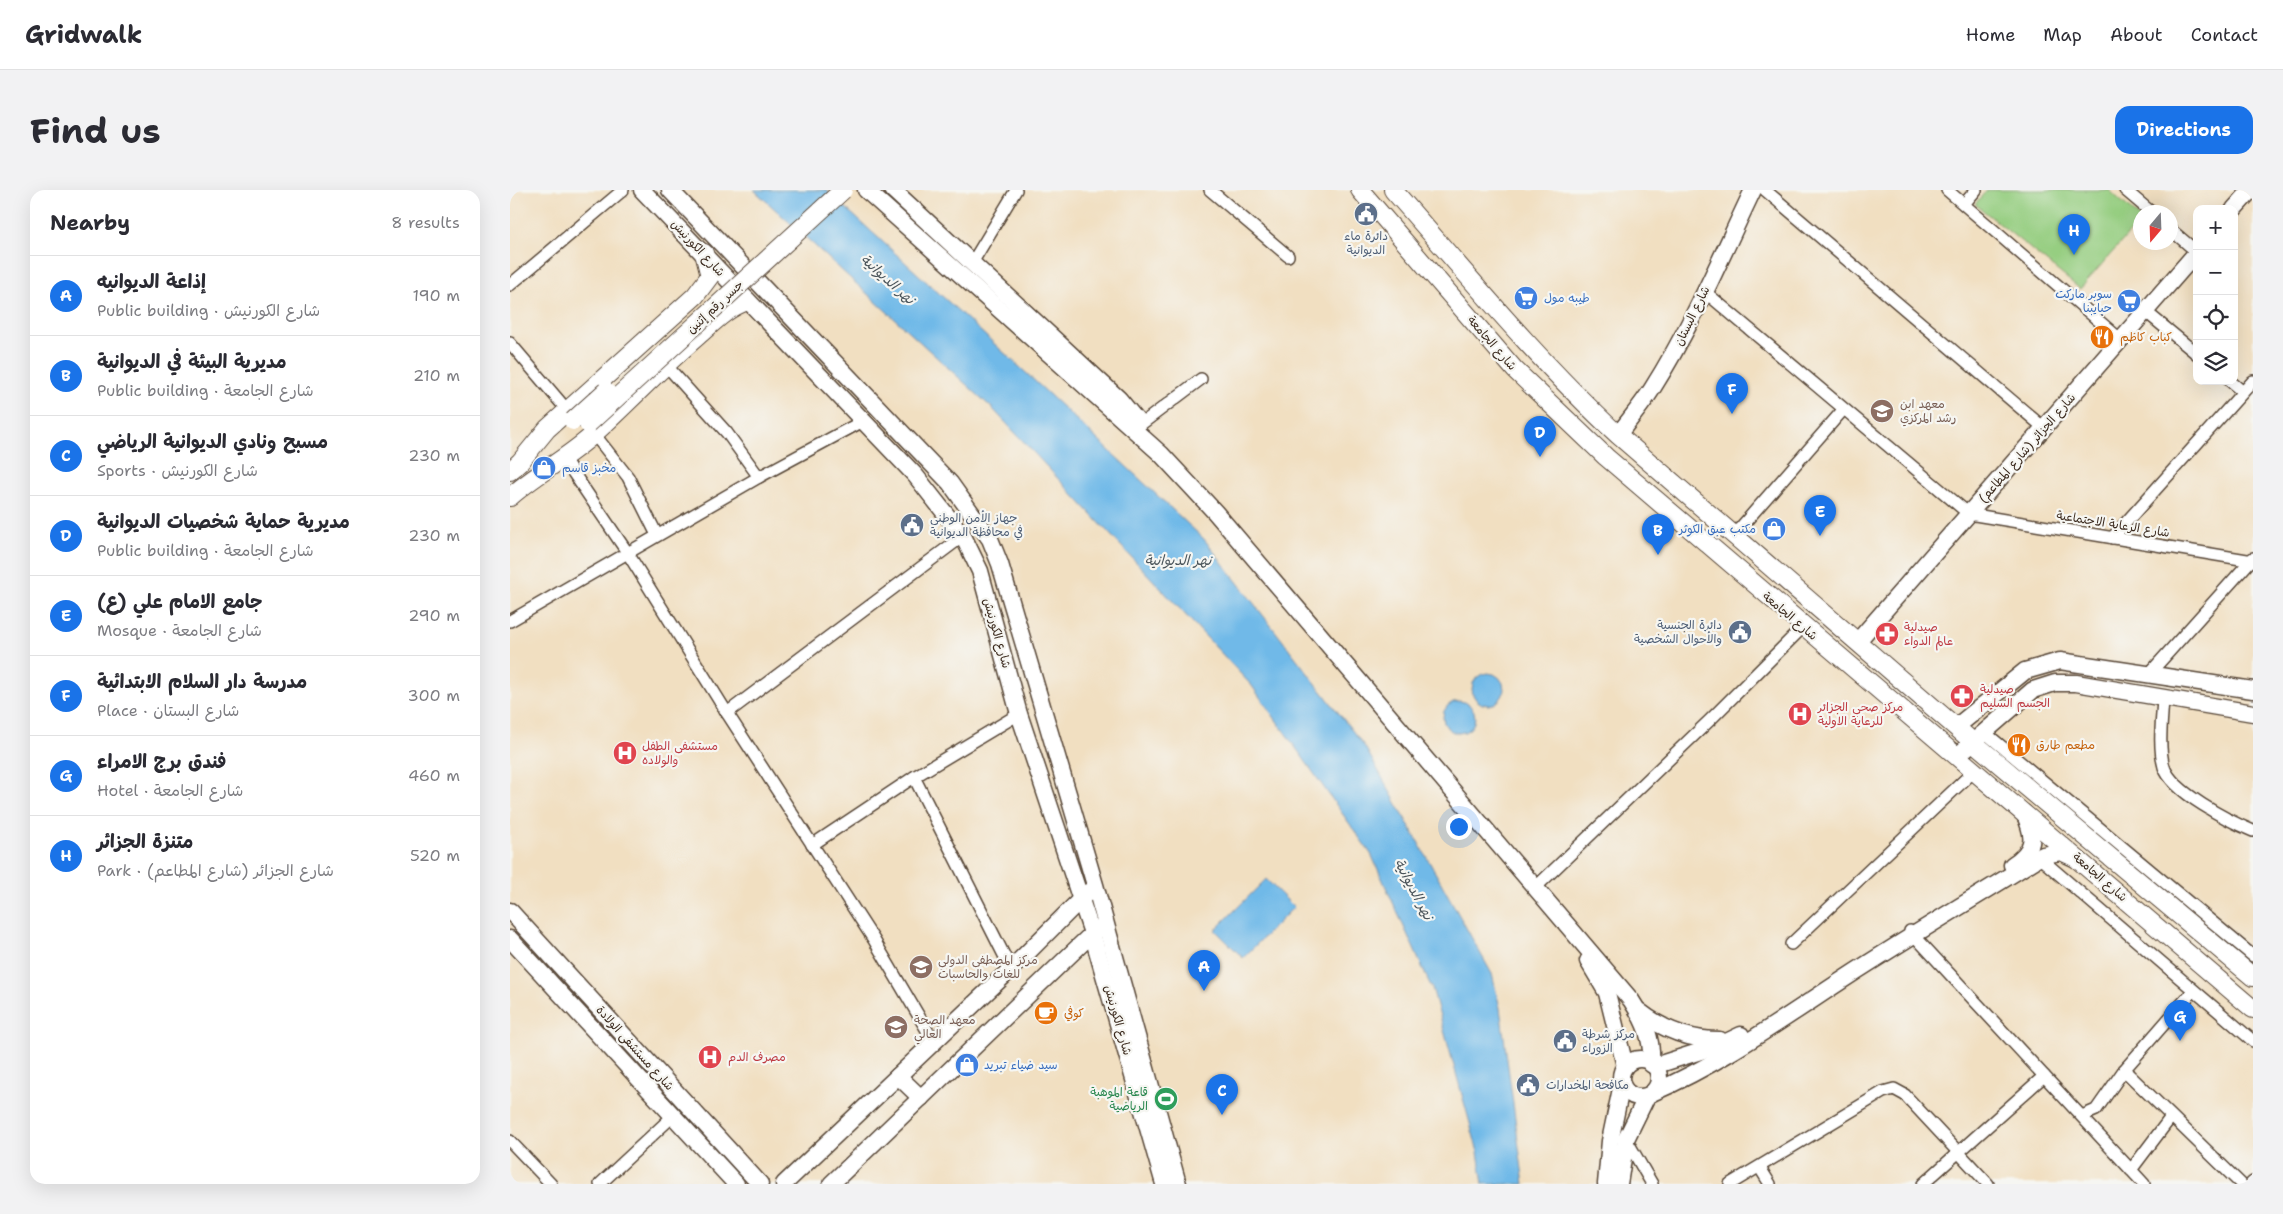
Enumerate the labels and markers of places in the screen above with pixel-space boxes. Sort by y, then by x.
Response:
public building icon: دائرة ماء الديوانية [1353,201,1379,227]
pin: H [2058,214,2090,255]
place label: دائرة ماء الديوانية [1344,228,1388,258]
supermarket icon: طيبه مول [1513,285,1539,311]
place label: سوبر ماركت حبايبنا [2055,286,2112,316]
supermarket icon: سوبر ماركت حبايبنا [2116,288,2142,314]
place label: طيبه مول [1544,290,1590,306]
restaurant icon: كباب كاظم [2089,324,2115,350]
place label: كباب كاظم [2120,329,2172,346]
pin: F [1716,373,1748,414]
place label: معهد ابن رشد المركزي [1900,396,1956,427]
school or university icon: معهد ابن رشد المركزي [1869,398,1895,424]
pin: D [1524,416,1556,457]
shop icon: مخبز قاسم [531,455,557,481]
place label: مخبز قاسم [562,460,616,477]
pin: E [1804,495,1836,536]
place label: جهاز الأمن الوطني في محافظة الديوانية [930,510,1023,541]
public building icon: جهاز الأمن الوطني في محافظة الديوانية [899,512,925,538]
pin: B [1642,514,1674,555]
shop icon: مكتب عبق الكوثر [1761,516,1787,542]
place label: مكتب عبق الكوثر [1678,521,1756,537]
place label: دائرة الجنسية والأحوال الشخصية [1634,617,1722,647]
public building icon: دائرة الجنسية والأحوال الشخصية [1727,619,1753,645]
place label: صيدلية عالم الدواء [1904,619,1953,651]
pharmacy icon: صيدلية عالم الدواء [1874,621,1900,647]
place label: صيدلية الجسم السليم [1980,681,2050,712]
pharmacy icon: صيدلية الجسم السليم [1949,683,1975,709]
place label: مركز صحي الجزائر للرعاية الاولية [1817,699,1903,729]
hospital icon: مركز صحي الجزائر للرعاية الاولية [1787,701,1813,727]
restaurant icon: مطعم طارق [2006,732,2032,758]
place label: مطعم طارق [2036,737,2095,754]
place label: مستشفى الطفل والولاده [642,738,718,768]
hospital icon: مستشفى الطفل والولاده [612,740,638,766]
pin: A [1188,950,1220,991]
place label: مركز المصطفى الدولي للغات والحاسبات [938,952,1038,982]
school or university icon: مركز المصطفى الدولي للغات والحاسبات [908,954,934,980]
cafe icon: كوفي [1033,1000,1059,1026]
pin: G [2164,1000,2196,1041]
place label: كوفي [1064,1005,1084,1022]
place label: معهد الصحة العالي [914,1012,976,1045]
school or university icon: معهد الصحة العالي [883,1014,909,1040]
place label: مركز شرطة الزوراء [1582,1026,1635,1056]
public building icon: مركز شرطة الزوراء [1552,1028,1578,1054]
hospital icon: مصرف الدم [697,1044,723,1070]
place label: مصرف الدم [728,1049,786,1066]
shop icon: سيد ضياء تبريد [954,1052,980,1078]
place label: سيد ضياء تبريد [984,1057,1058,1073]
public building icon: مكافحة المخدارات [1515,1072,1541,1098]
pin: C [1206,1074,1238,1115]
place label: مكافحة المخدارات [1546,1077,1629,1093]
place label: قاعة الموهبة الرياضية [1090,1084,1148,1114]
sports icon: قاعة الموهبة الرياضية [1153,1086,1179,1112]

